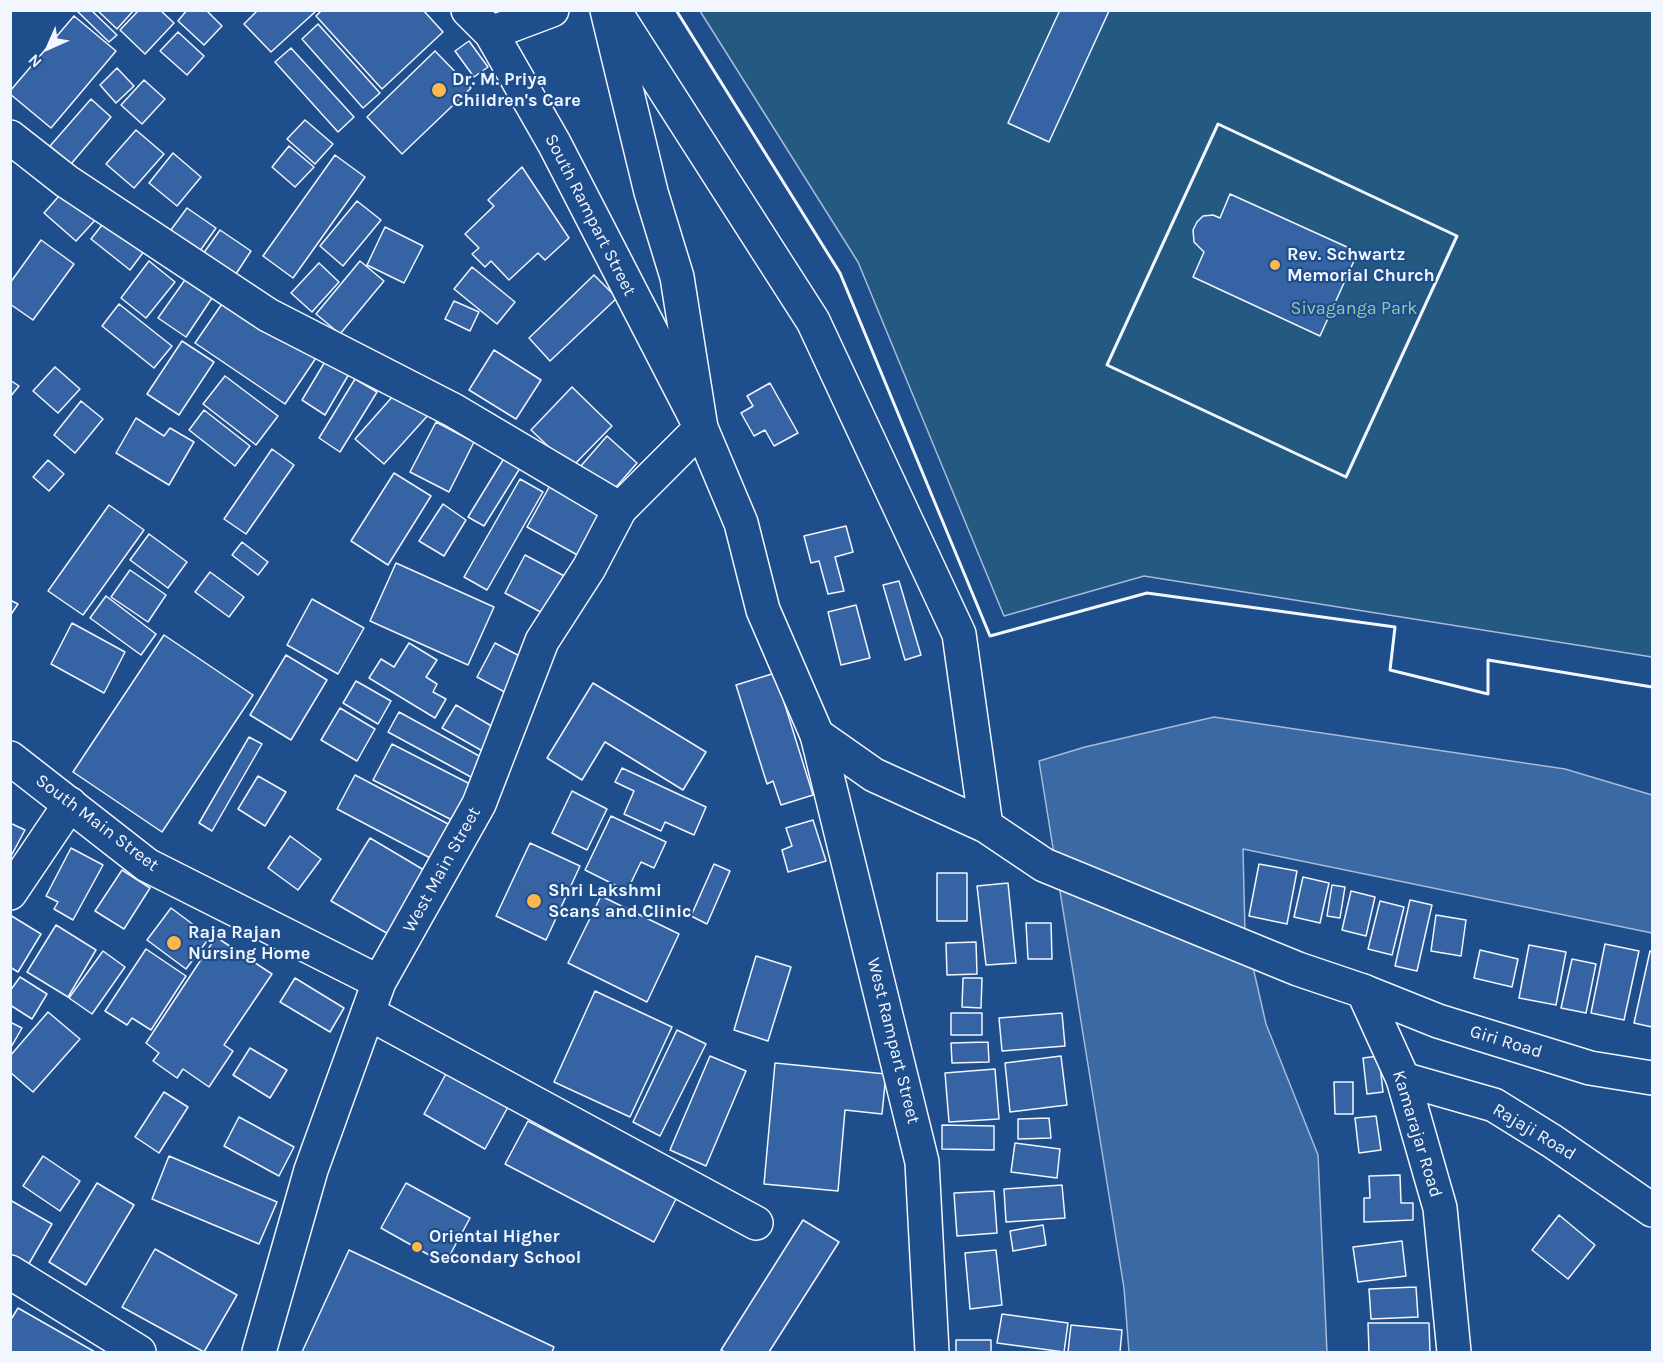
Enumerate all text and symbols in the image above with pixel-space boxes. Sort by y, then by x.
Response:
north arrow [18,18,78,78]
text: N [24,50,46,72]
place label: Dr. M. Priya Children's Care [452,69,581,112]
marker: Dr. M. Priya Children's Care [430,81,448,99]
street label: South Rampart Street [540,130,640,300]
place label: Rev. Schwartz Memorial Church [1287,244,1435,286]
marker: Rev. Schwartz Memorial Church [1268,258,1282,272]
park label: Sivaganga Park [1291,298,1417,320]
street label: South Main Street [31,770,163,876]
street label: West Main Street [399,803,485,937]
place label: Shri Lakshmi Scans and Clinic [548,880,692,922]
marker: Shri Lakshmi Scans and Clinic [525,892,543,910]
place label: Raja Rajan Nursing Home [188,922,310,964]
marker: Raja Rajan Nursing Home [165,934,183,952]
street label: West Rampart Street [862,956,924,1126]
street label: Giri Road [1467,1021,1545,1063]
street label: Kamarajar Road [1387,1068,1447,1200]
street label: Rajaji Road [1488,1099,1580,1165]
place label: Oriental Higher Secondary School [429,1226,581,1268]
marker: Oriental Higher Secondary School [410,1240,424,1254]

